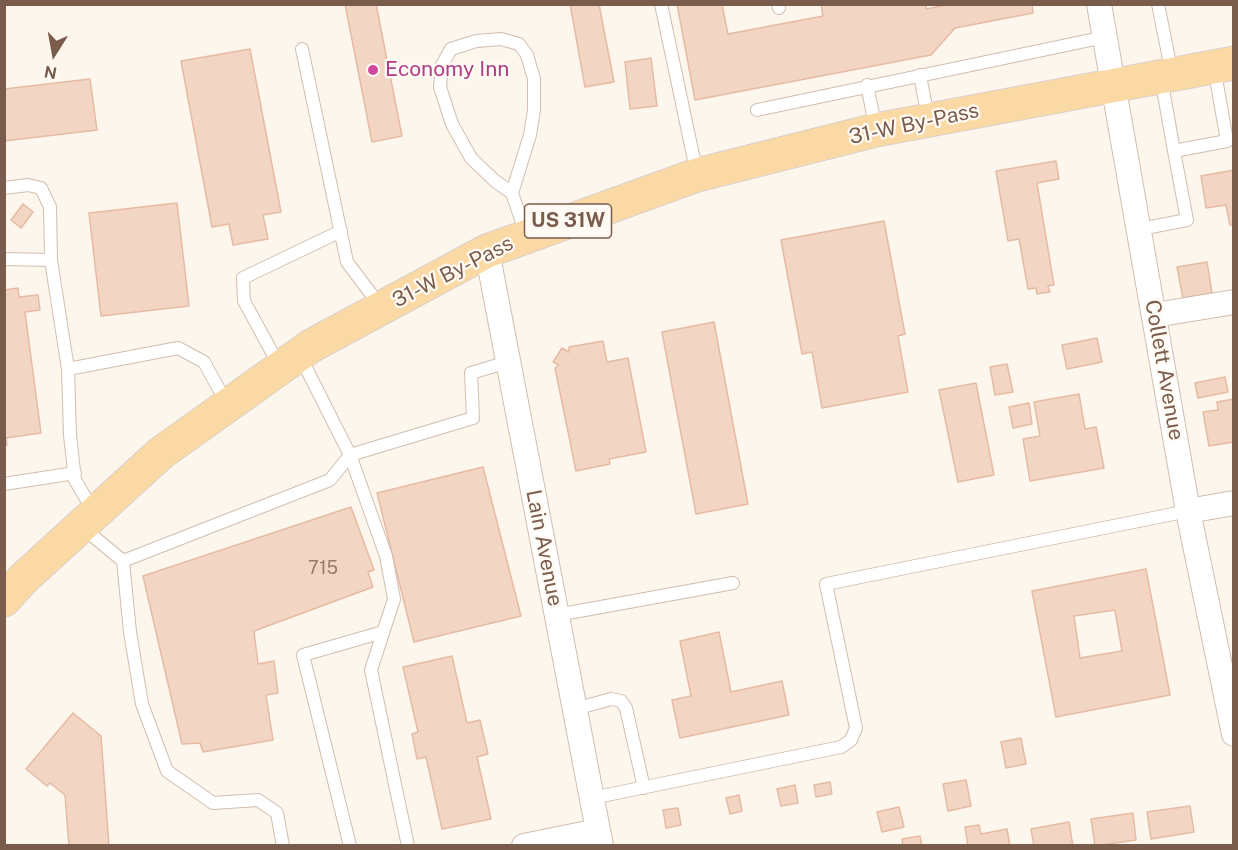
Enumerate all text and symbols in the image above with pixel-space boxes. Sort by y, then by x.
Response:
north arrow [24,24,84,84]
place label: Economy Inn [385,57,509,83]
text: N [43,62,58,83]
marker: Economy Inn [366,63,380,77]
street label: 31-W By-Pass [847,98,981,150]
road number: US 31W [524,204,612,238]
street label: 31-W By-Pass [388,231,518,313]
street label: Collett Avenue [1139,298,1189,442]
street label: Lain Avenue [520,488,568,608]
house number: 715 [308,557,338,579]

